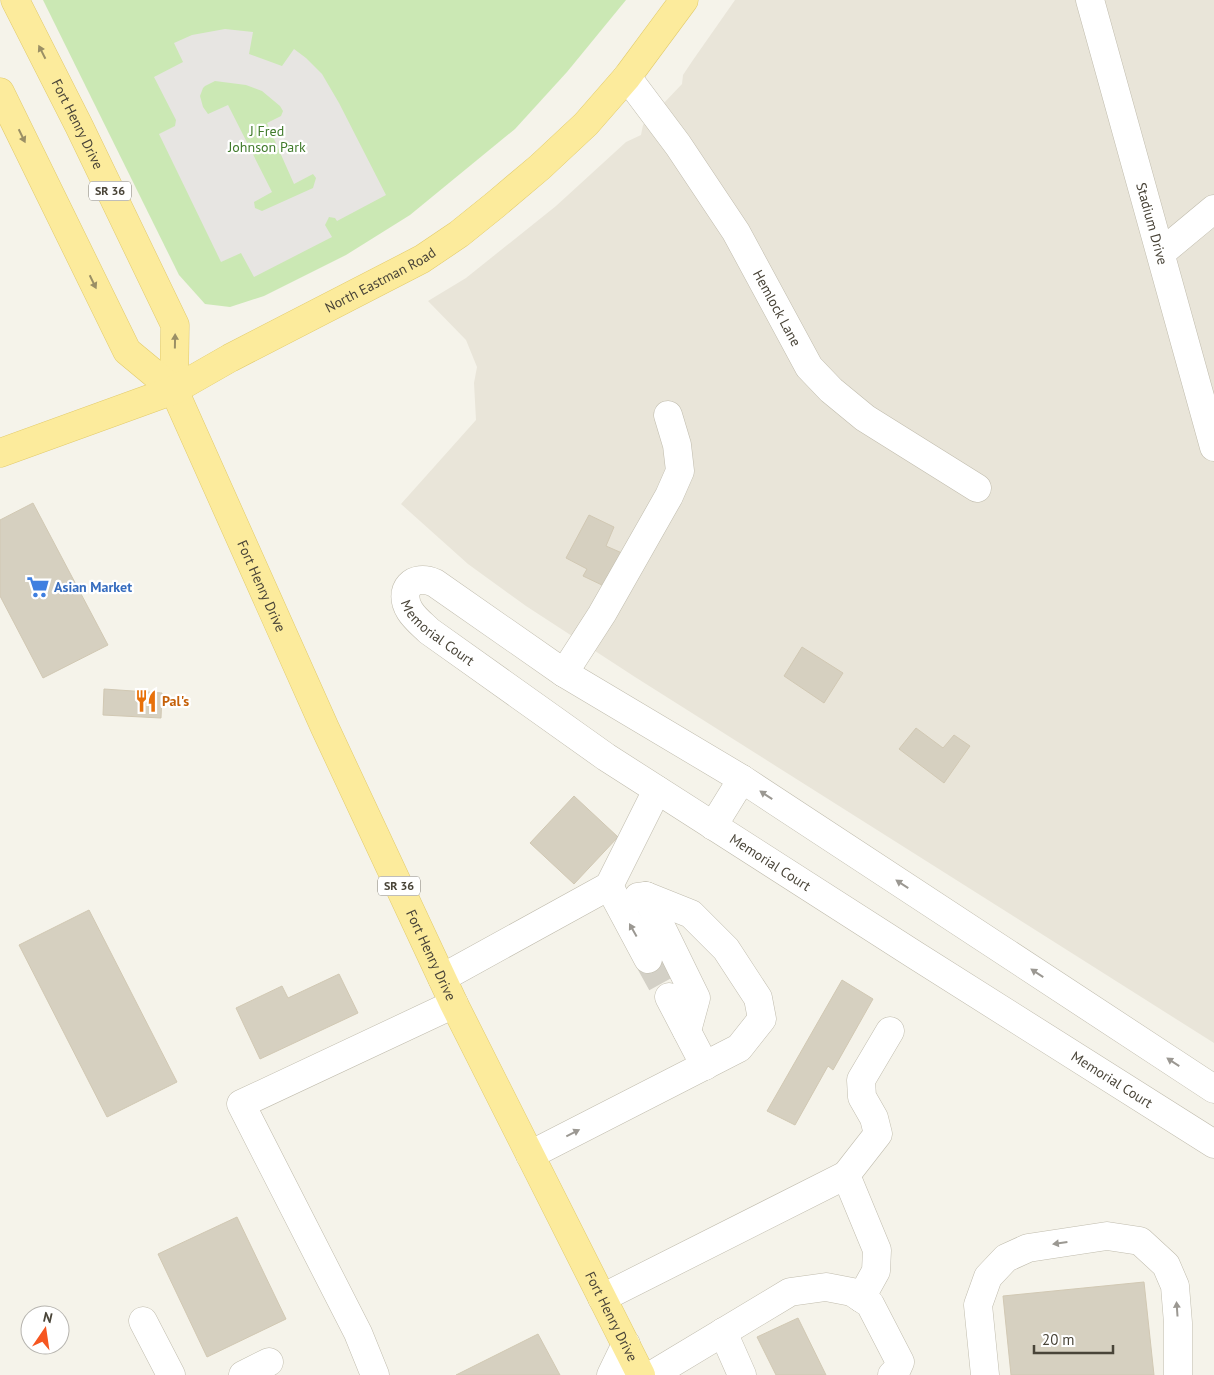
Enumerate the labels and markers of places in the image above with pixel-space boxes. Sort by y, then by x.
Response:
supermarket icon: Asian Market [25,574,51,600]
place label: Asian Market [54,578,132,596]
restaurant icon: Pal's [133,688,159,714]
place label: Pal's [162,692,189,710]

